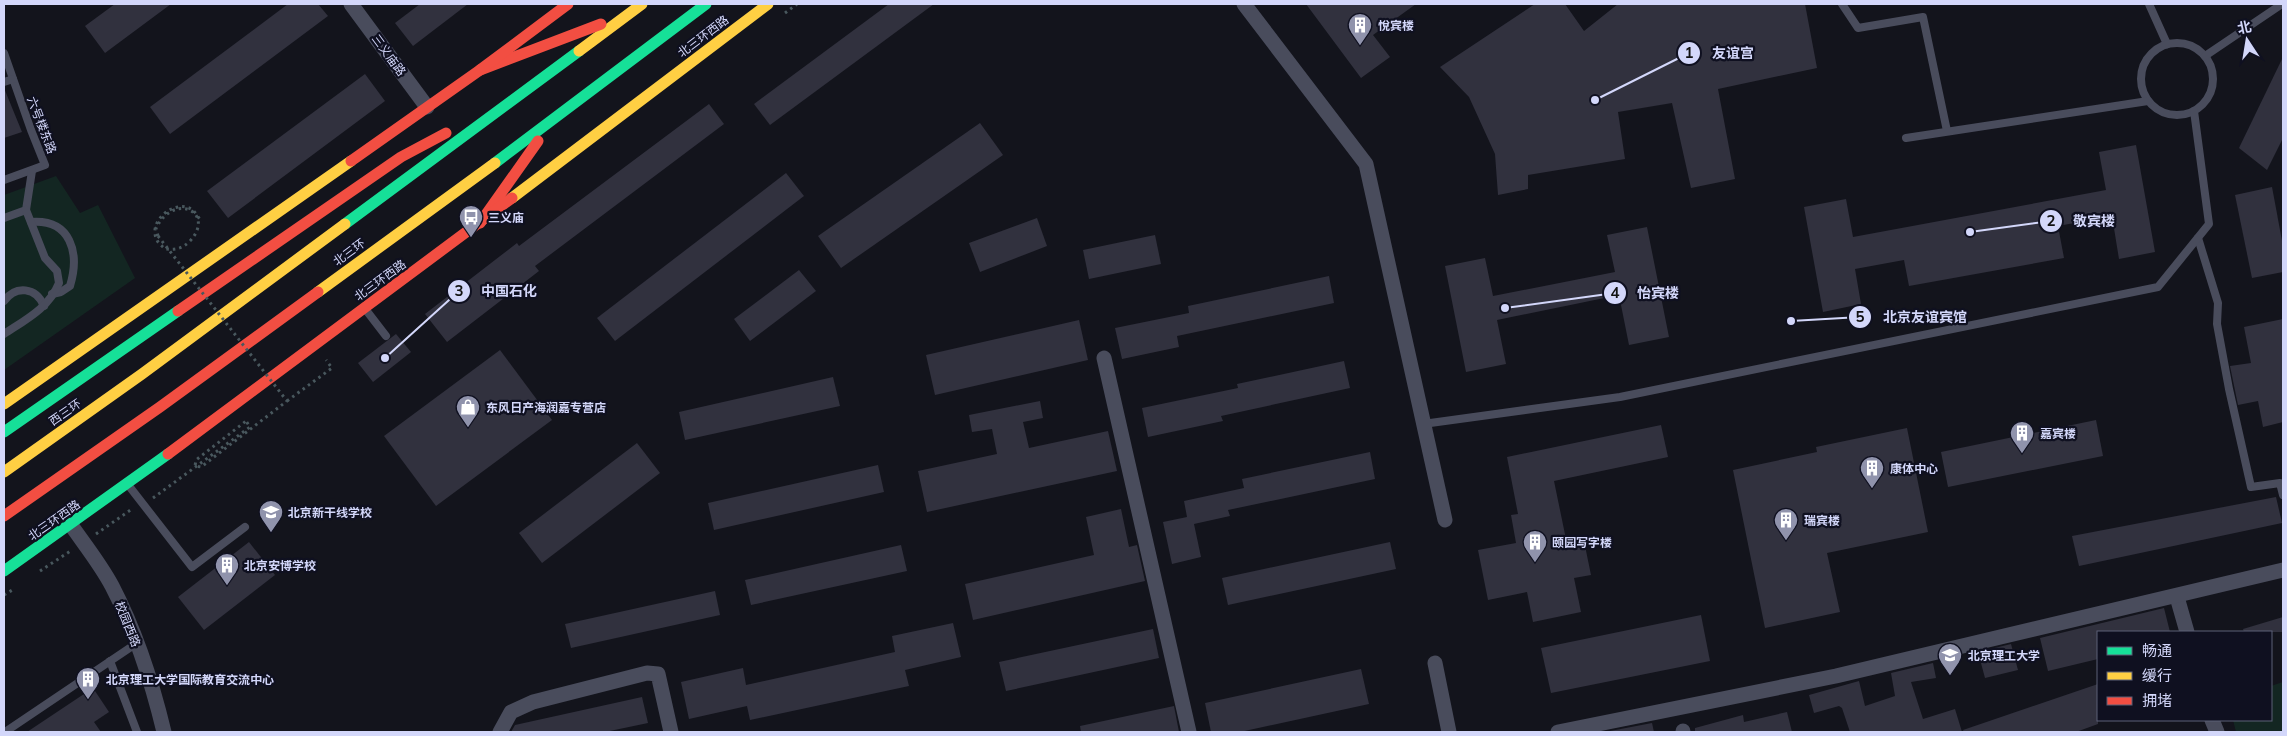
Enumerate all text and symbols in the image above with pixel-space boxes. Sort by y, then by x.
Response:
street label: 北三环西路 [675,12,731,60]
building icon: 悅宾楼 [1347,12,1373,46]
north arrow [2222,15,2272,65]
text: 北 [2236,17,2253,38]
place label: 悅宾楼 [1378,18,1414,33]
street label: 三义庙路 [369,31,409,79]
callout: 友谊宫 [1677,39,1764,68]
text: 1 [1684,43,1694,62]
text: 友谊宫 [1712,44,1754,62]
street label: 六号楼东路 [24,94,60,156]
bus stop icon: 三义庙 [458,204,484,238]
callout: 敬宾楼 [2038,207,2125,236]
place label: 三义庙 [488,210,524,225]
text: 2 [2046,211,2056,230]
text: 敬宾楼 [2073,212,2115,230]
street label: 北三环 [330,235,368,269]
street label: 北三环西路 [351,256,409,304]
callout: 中国石化 [446,276,547,305]
callout: 怡宾楼 [1602,279,1689,308]
text: 3 [454,281,464,300]
text: 中国石化 [481,282,537,300]
text: 4 [1610,283,1620,302]
text: 怡宾楼 [1637,284,1679,302]
callout: 北京友谊宾馆 [1848,303,1977,332]
text: 5 [1855,307,1865,326]
text: 北京友谊宾馆 [1883,308,1967,326]
shop icon: 东风日产海润嘉专营店 [455,394,481,428]
street label: 西三环 [46,396,84,428]
place label: 东风日产海润嘉专营店 [486,400,606,415]
building icon: 嘉宾楼 [2009,420,2035,454]
place label: 嘉宾楼 [2040,426,2076,441]
building icon: 康体中心 [1859,455,1885,489]
place label: 康体中心 [1890,461,1938,476]
street label: 北三环西路 [25,497,83,543]
school or university icon: 北京新干线学校 [258,499,284,533]
place label: 北京新干线学校 [288,505,372,520]
building icon: 瑞宾楼 [1773,507,1799,541]
place label: 瑞宾楼 [1804,513,1840,528]
building icon: 颐园写字楼 [1522,529,1548,563]
place label: 颐园写字楼 [1552,535,1612,550]
building icon: 北京安博学校 [214,552,240,586]
place label: 北京安博学校 [244,558,316,573]
street label: 校园西路 [112,599,144,649]
legend [2097,631,2272,721]
text: 畅通 [2142,641,2172,660]
school or university icon: 北京理工大学 [1937,642,1963,676]
place label: 北京理工大学 [1968,648,2040,663]
building icon: 北京理工大学国际教育交流中心 [75,666,101,700]
text: 缓行 [2142,666,2172,685]
place label: 北京理工大学国际教育交流中心 [106,672,274,687]
text: 拥堵 [2142,691,2172,710]

